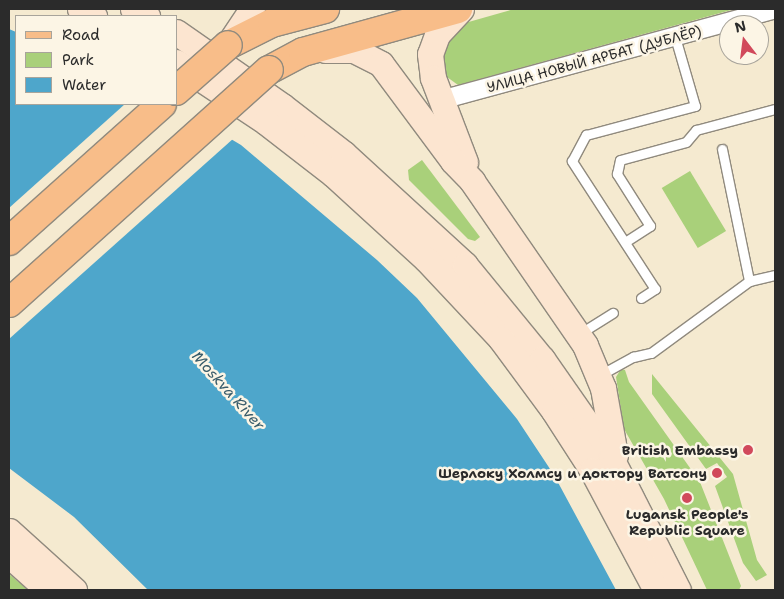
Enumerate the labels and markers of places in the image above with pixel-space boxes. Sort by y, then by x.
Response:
place label: British Embassy [622,442,738,458]
marker: British Embassy [742,444,754,456]
place label: Шерлоку Холмсу и доктору Ватсону [438,465,707,481]
marker: Шерлоку Холмсу и доктору Ватсону [711,467,723,479]
marker: Lugansk People's Republic Square [681,492,693,504]
place label: Lugansk People's Republic Square [626,506,748,538]

